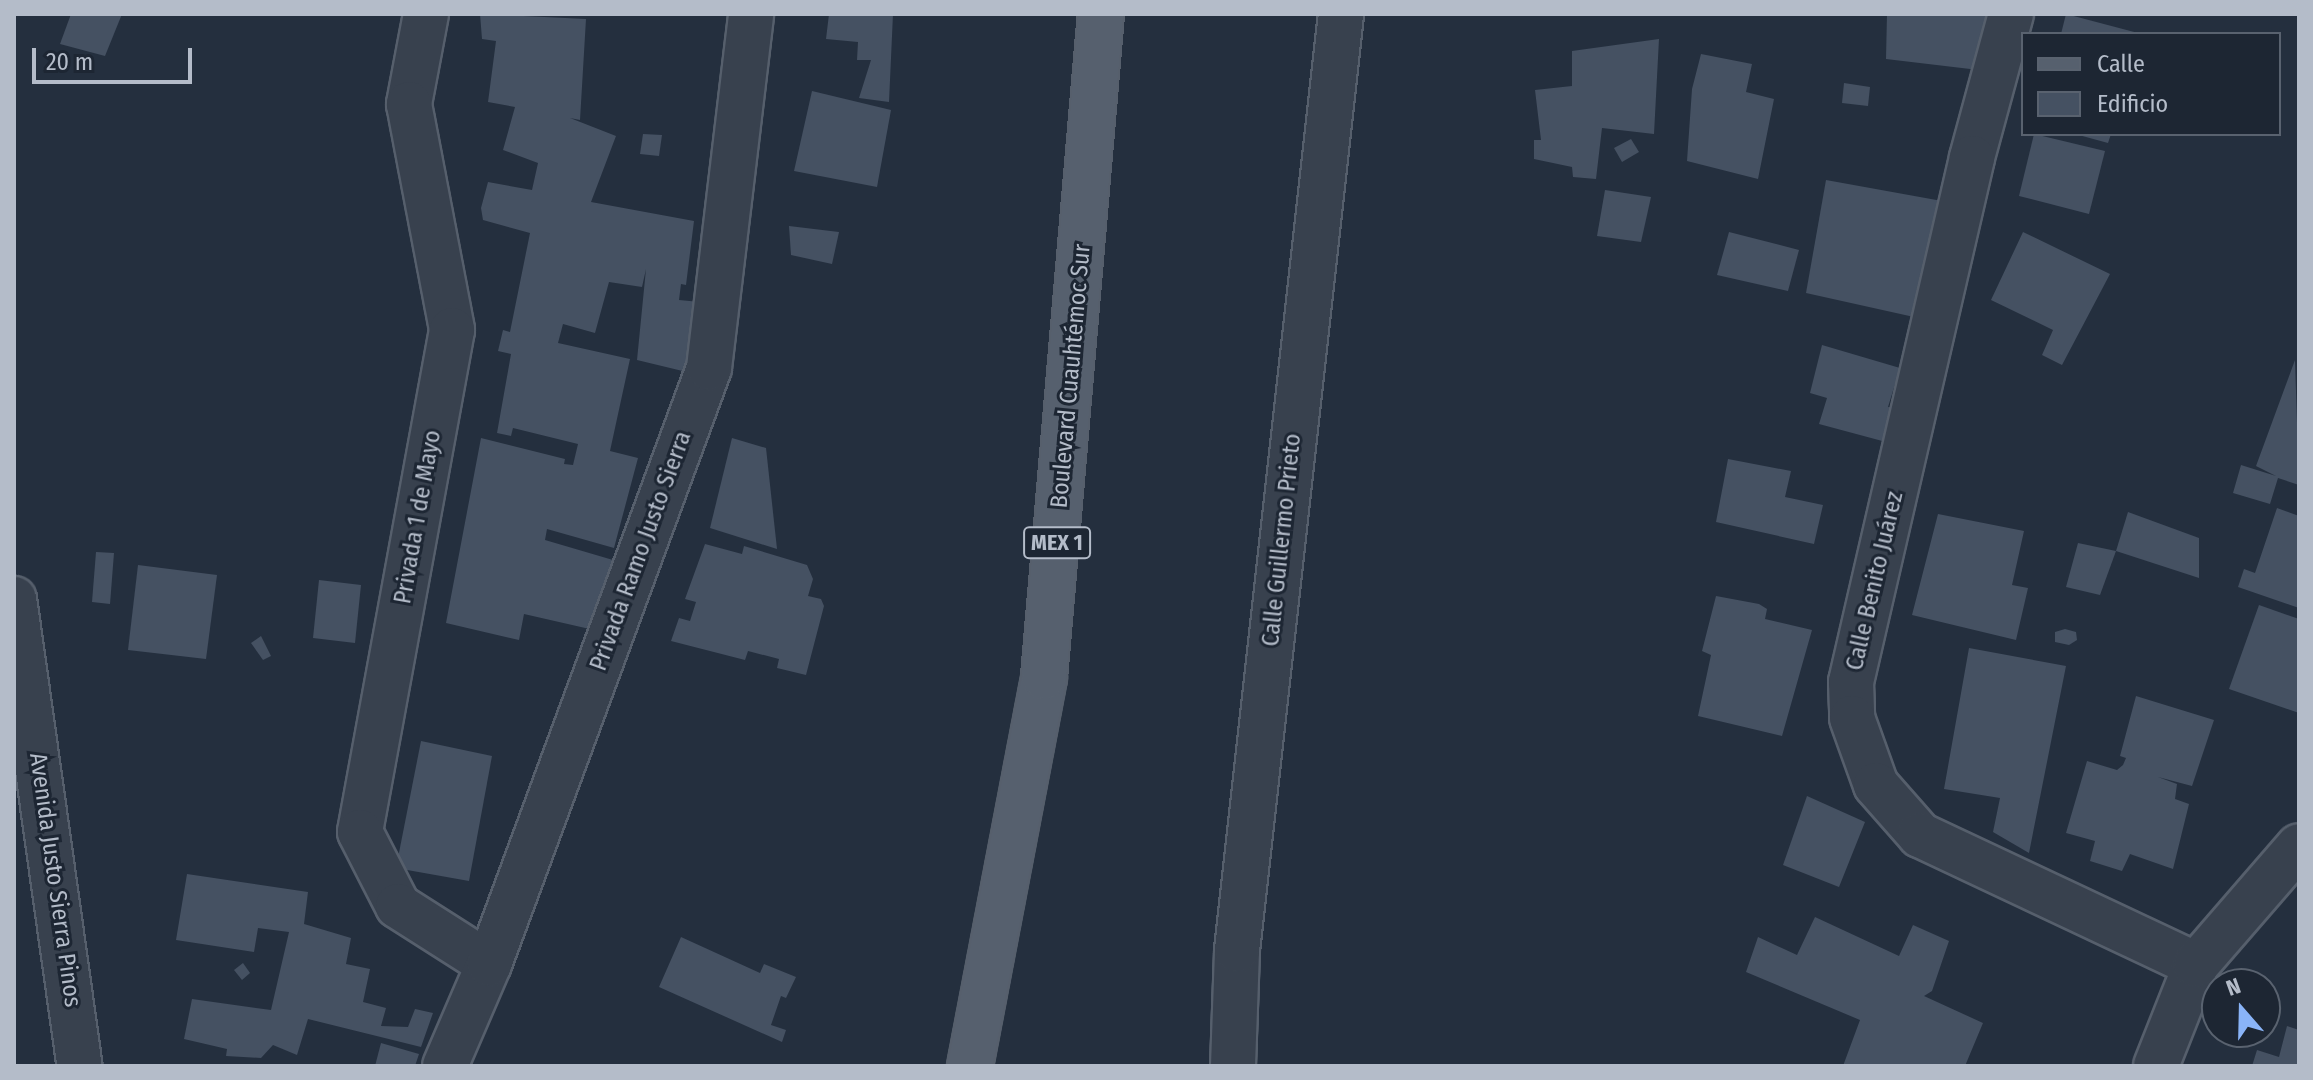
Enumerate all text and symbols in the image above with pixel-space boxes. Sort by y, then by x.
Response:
scale bar [36,32,196,82]
legend [2021,32,2281,136]
text: 20 m [46,48,93,76]
text: Calle [2097,50,2145,78]
text: Edificio [2097,90,2168,118]
street label: Boulevard Cuauhtémoc Sur [1045,243,1097,509]
street label: Privada Ramo Justo Sierra [584,427,698,675]
street label: Privada 1 de Mayo [389,428,447,606]
street label: Calle Guillermo Prieto [1257,432,1307,648]
street label: Calle Benito Juárez [1840,489,1910,673]
road number: MEX 1 [1023,525,1091,561]
street label: Avenida Justo Sierra Pinos [23,751,87,1009]
north arrow [2201,968,2281,1048]
text: N [2222,972,2244,1002]

